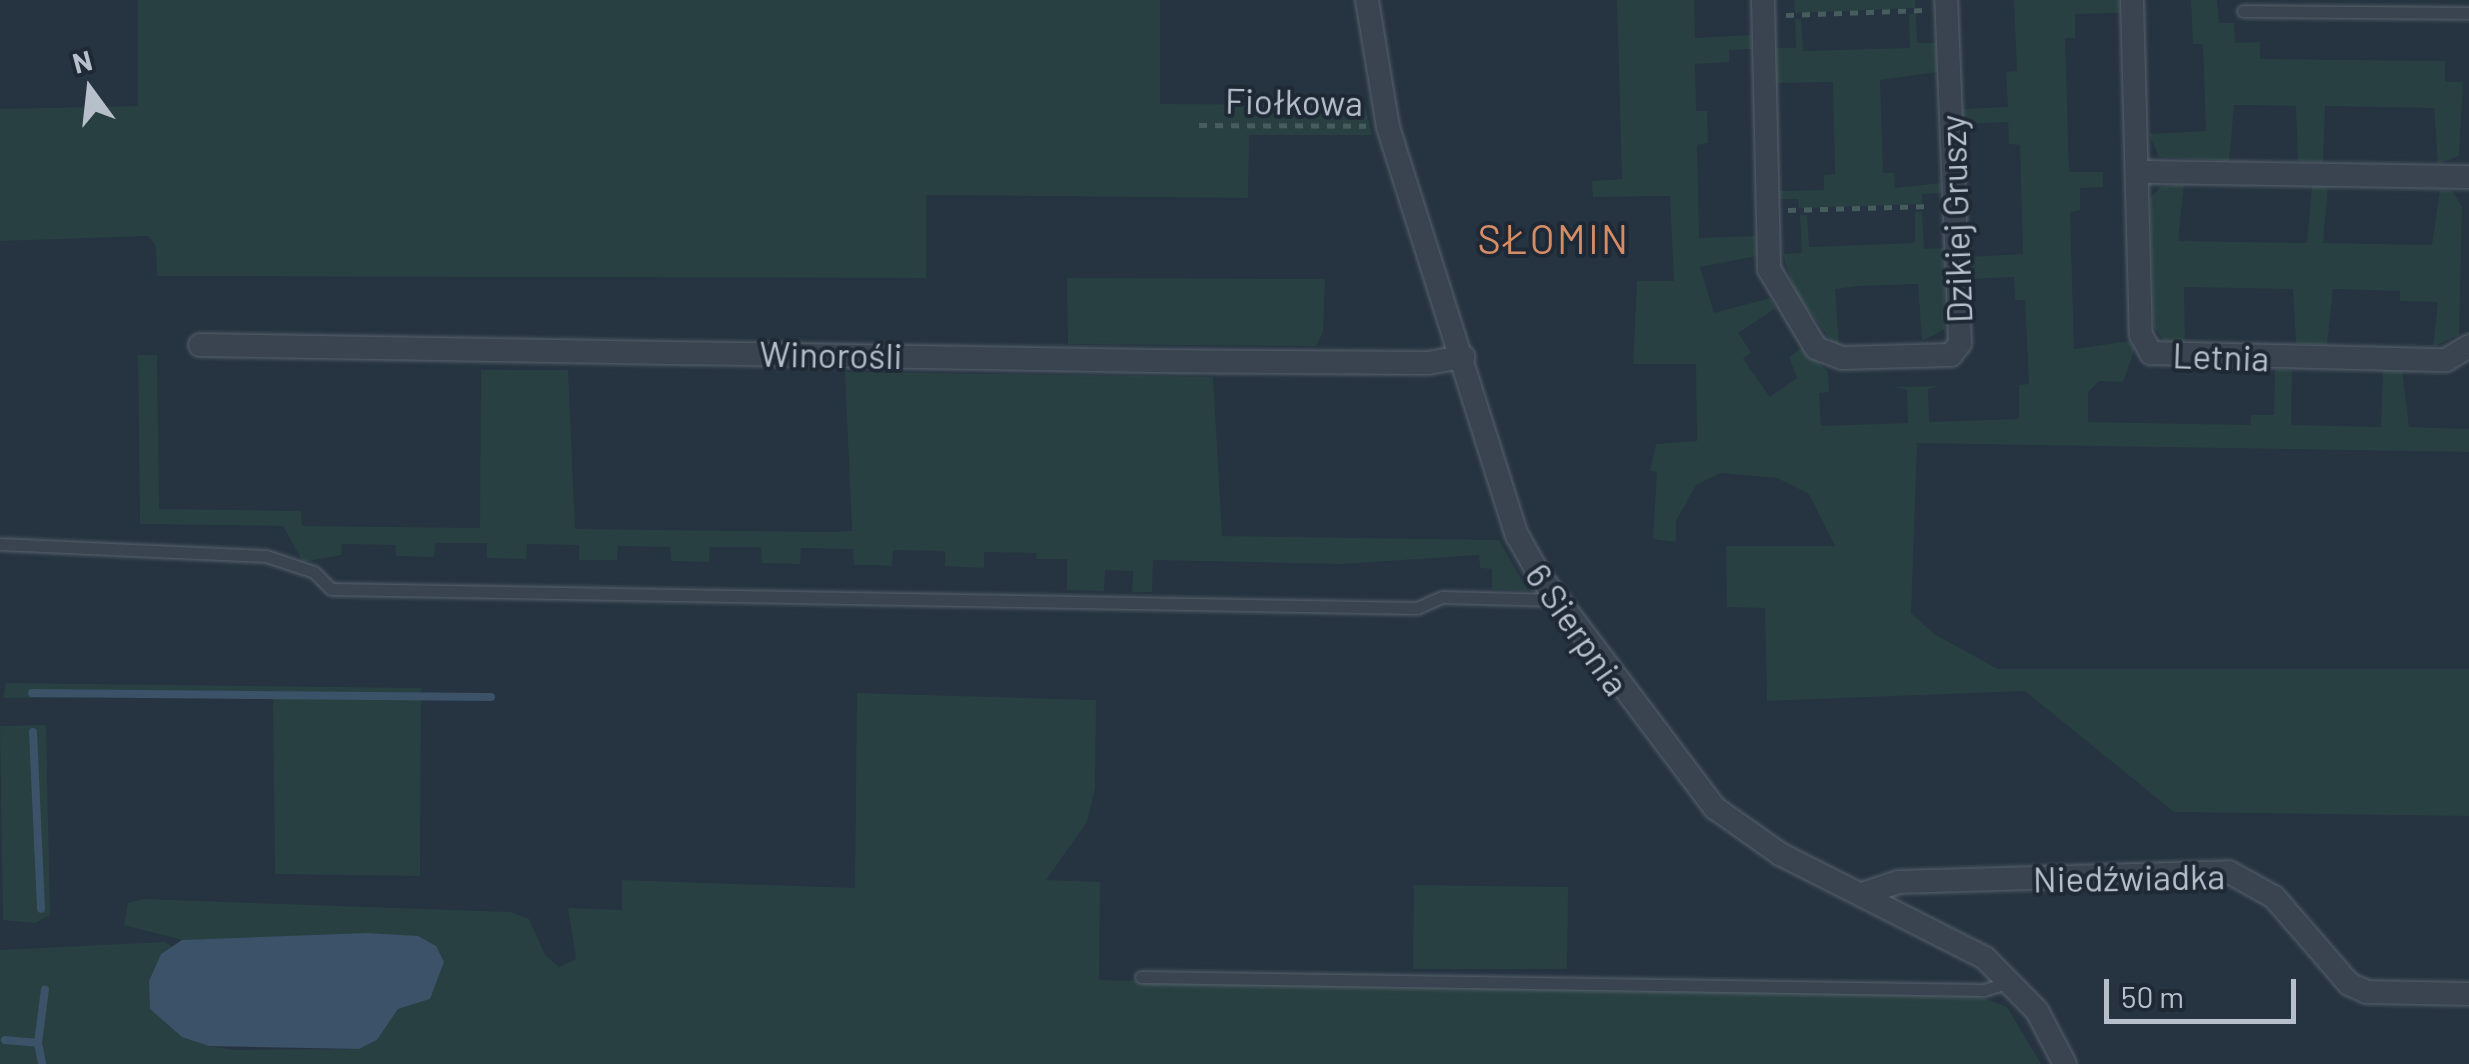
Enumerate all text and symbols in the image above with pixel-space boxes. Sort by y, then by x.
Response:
north arrow [40,40,140,140]
text: N [69,42,96,80]
street label: Fiołkowa [1225,79,1363,123]
street label: Dzikiej Gruszy [1930,114,1980,324]
district label: SŁOMIN [1477,214,1631,262]
street label: Winorośli [759,332,903,376]
street label: Letnia [2172,333,2270,379]
street label: 6 Sierpnia [1518,555,1638,703]
street label: Niedźwiadka [2033,854,2225,900]
scale bar [2109,959,2302,1021]
text: 50 m [2121,978,2184,1014]

